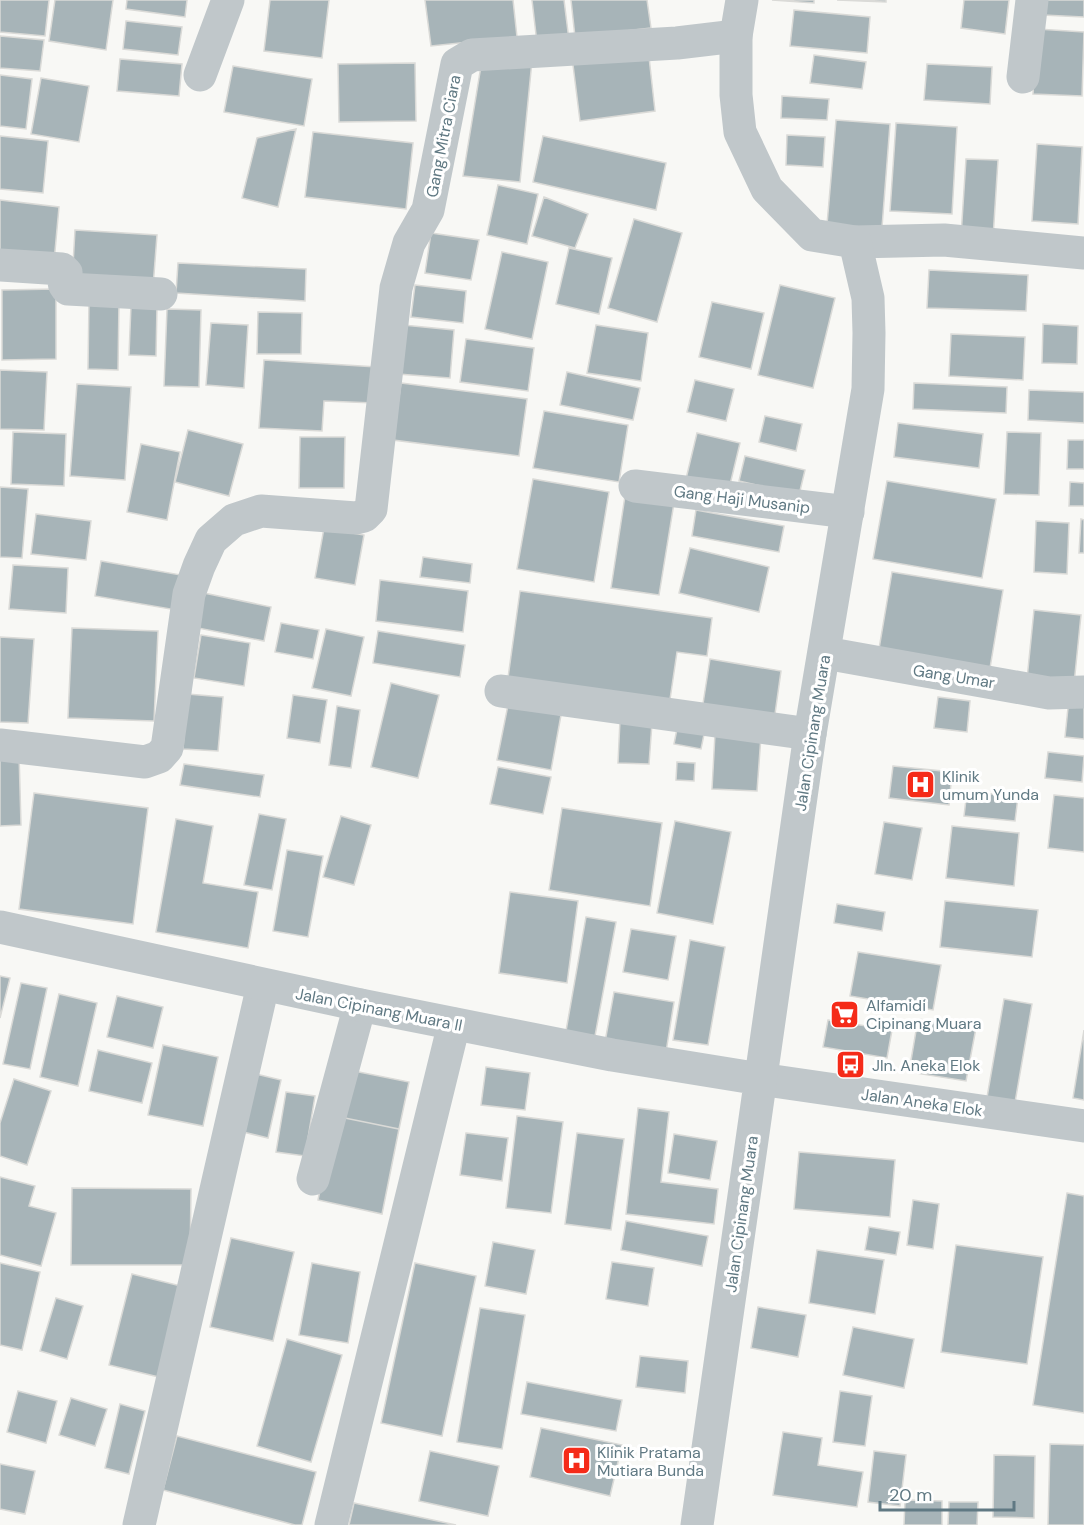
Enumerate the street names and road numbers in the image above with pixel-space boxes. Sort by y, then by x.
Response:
street label: Gang Mitra Ciara [421,73,466,199]
street label: Gang Haji Musanip [673,481,811,518]
street label: Jalan Cipinang Muara [790,654,835,813]
street label: Gang Umar [912,660,996,693]
street label: Jalan Cipinang Muara II [294,983,464,1036]
street label: Jalan Aneka Elok [860,1084,984,1121]
street label: Jalan Cipinang Muara [720,1134,763,1294]

